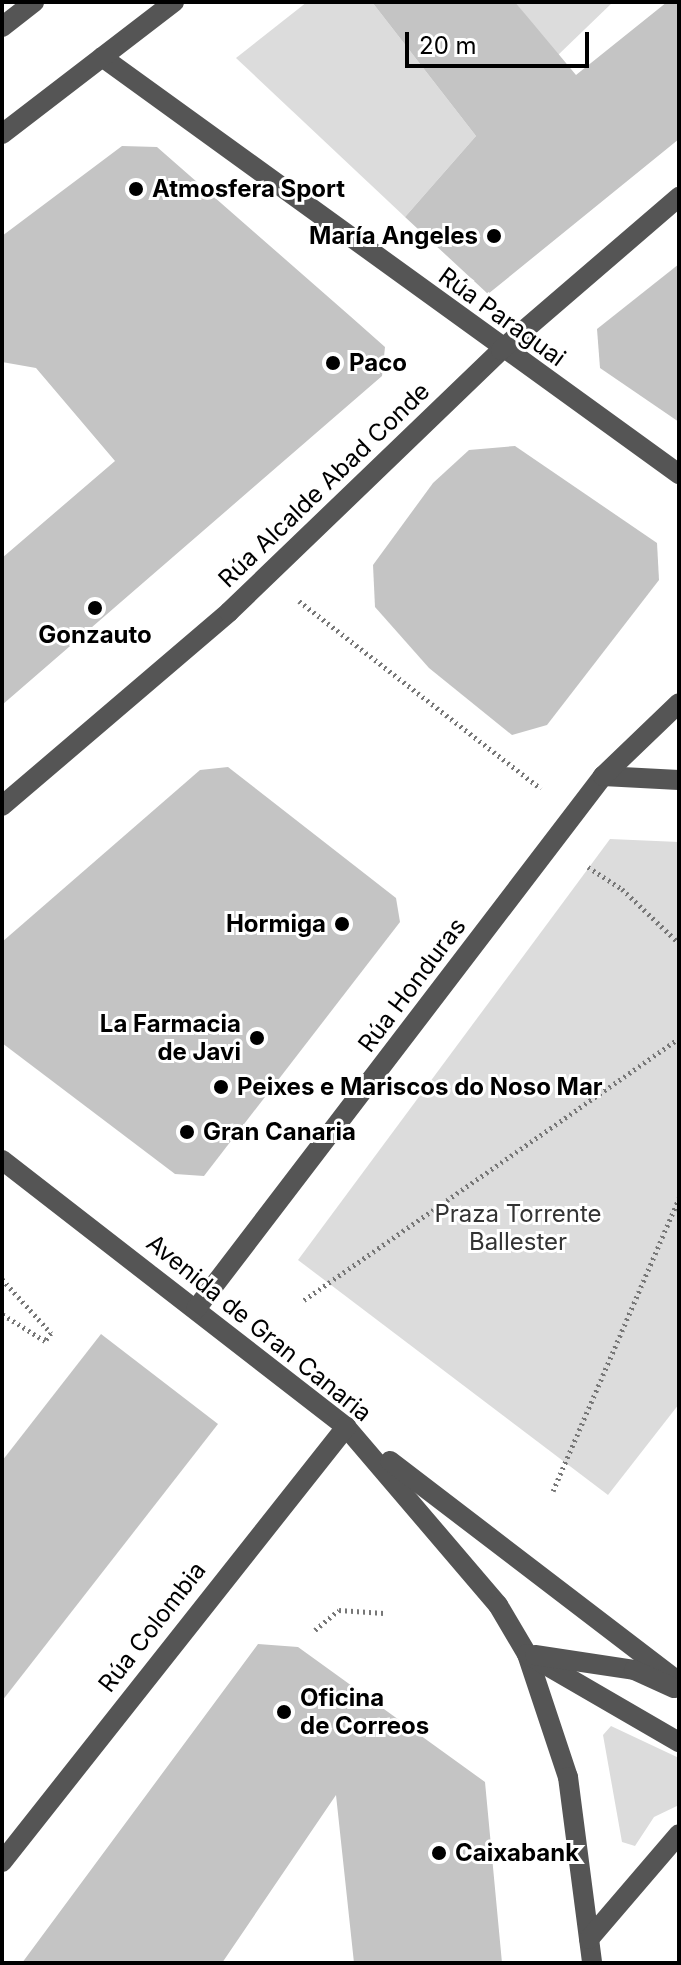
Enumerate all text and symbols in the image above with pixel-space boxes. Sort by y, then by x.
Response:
scale bar [409,16,593,66]
text: 20 m [419,31,477,60]
place label: Atmosfera Sport [152,175,345,203]
marker: Atmosfera Sport [127,180,145,198]
place label: María Angeles [309,222,478,250]
marker: María Angeles [485,227,503,245]
street label: Rúa Paraguai [433,261,571,373]
place label: Paco [349,349,407,377]
marker: Paco [324,354,342,372]
street label: Rúa Alcalde Abad Conde [213,377,435,593]
marker: Gonzauto [86,599,104,617]
place label: Gonzauto [38,621,152,649]
place label: Hormiga [226,910,326,938]
street label: Rúa Honduras [352,912,472,1058]
marker: Hormiga [333,915,351,933]
place label: La Farmacia de Javi [100,1010,241,1066]
marker: La Farmacia de Javi [248,1029,266,1047]
place label: Peixes e Mariscos do Noso Mar [237,1073,603,1101]
marker: Peixes e Mariscos do Noso Mar [212,1078,230,1096]
place label: Gran Canaria [203,1118,356,1146]
marker: Gran Canaria [178,1123,196,1141]
park label: Praza Torrente Ballester [434,1200,602,1256]
street label: Avenida de Gran Canaria [141,1228,377,1428]
street label: Rúa Colombia [92,1556,212,1698]
place label: Oficina de Correos [300,1684,429,1740]
marker: Oficina de Correos [275,1703,293,1721]
place label: Caixabank [455,1839,579,1867]
marker: Caixabank [430,1844,448,1862]

